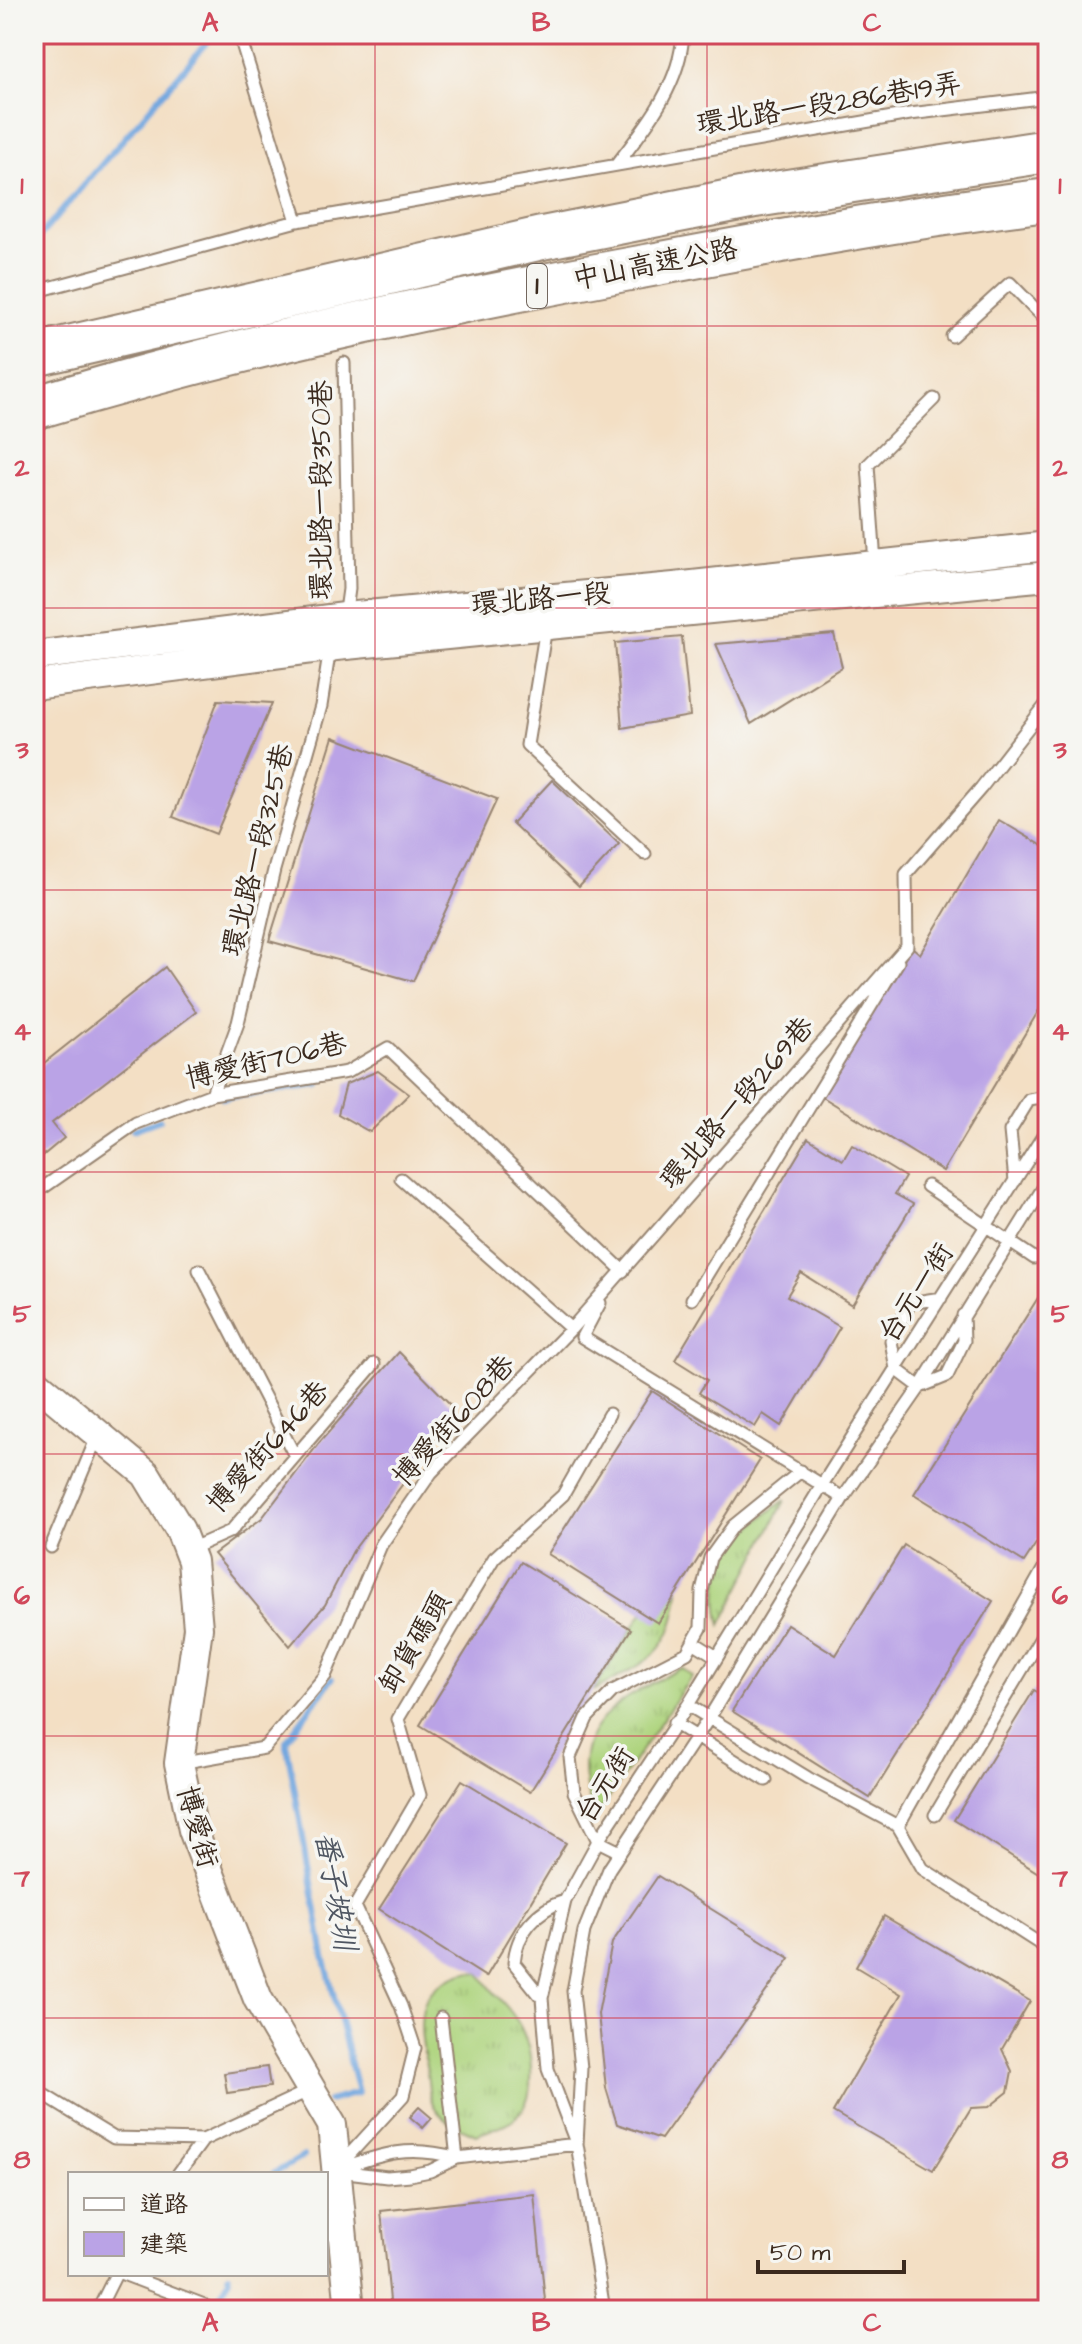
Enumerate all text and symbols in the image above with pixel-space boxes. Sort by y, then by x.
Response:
text: A [202,5,219,41]
text: B [532,5,551,41]
text: C [863,5,882,41]
street label: 環北路一段286巷19弄 [694,64,964,144]
text: 1 [20,168,24,204]
text: 1 [1058,168,1062,204]
street label: 中山高速公路 [569,229,741,299]
road number: 1 [527,264,547,308]
street label: 環北路一段350巷 [302,379,341,600]
text: 2 [14,450,30,486]
text: 2 [1052,450,1068,486]
street label: 環北路一段 [470,573,612,625]
text: 3 [14,732,29,768]
text: 3 [1052,732,1067,768]
street label: 環北路一段325巷 [213,739,304,961]
street label: 環北路一段269巷 [651,1007,824,1198]
text: 4 [13,1014,31,1050]
text: 4 [1051,1014,1069,1050]
street label: 博愛街706巷 [181,1023,351,1098]
street label: 台元一街 [869,1235,963,1351]
text: 5 [13,1296,32,1332]
text: 5 [1051,1296,1070,1332]
street label: 博愛街608巷 [384,1346,524,1496]
street label: 博愛街646巷 [198,1371,339,1522]
text: 6 [14,1578,31,1614]
text: 6 [1052,1578,1069,1614]
street label: 卸貨碼頭 [369,1585,461,1701]
street label: 台元街 [566,1739,644,1831]
street label: 博愛街 [167,1781,227,1873]
water label: 番子坡圳 [304,1828,367,1957]
text: 7 [13,1860,30,1896]
text: 7 [1051,1860,1068,1896]
text: 8 [14,2142,31,2178]
text: 8 [1052,2142,1069,2178]
legend [68,2172,328,2276]
text: 道路 [140,2188,188,2222]
scale bar [758,2224,904,2274]
text: 建築 [140,2228,188,2262]
text: 50 m [770,2236,831,2270]
text: A [202,2305,219,2341]
text: B [532,2305,551,2341]
text: C [863,2305,882,2341]

